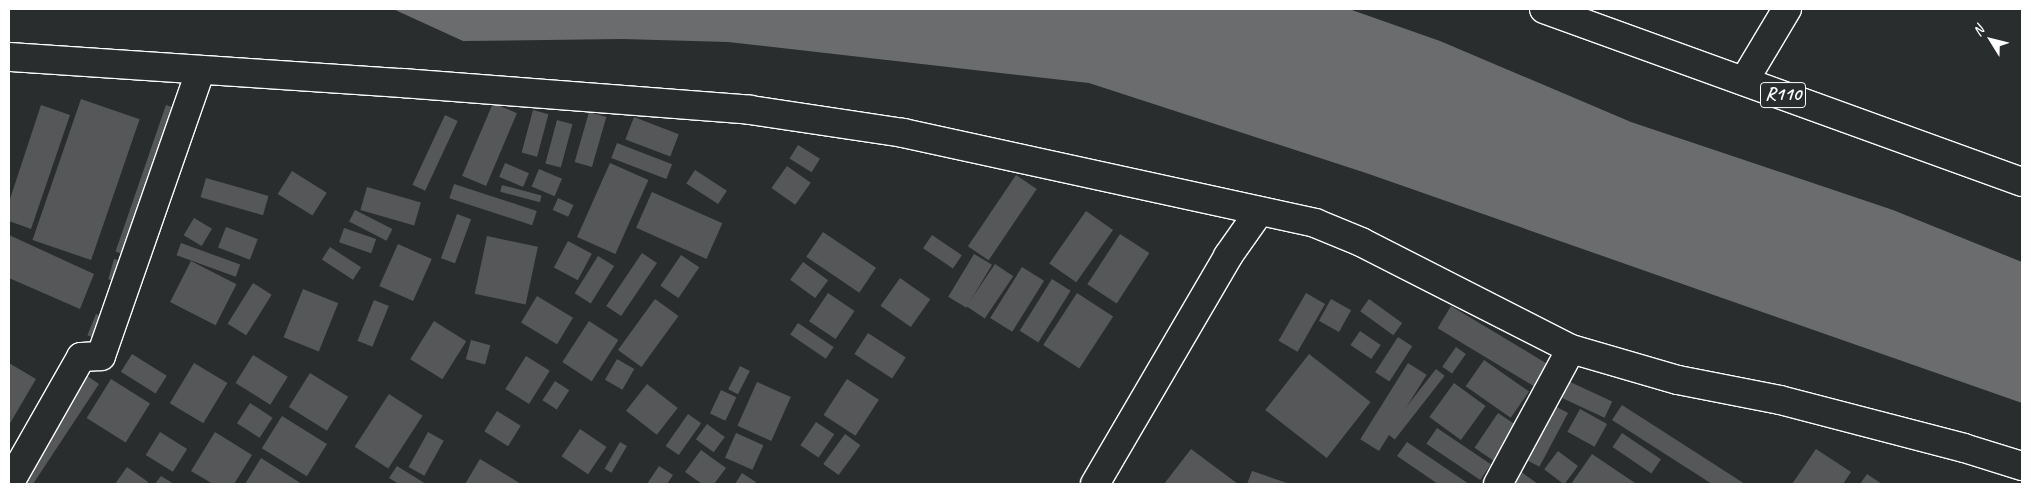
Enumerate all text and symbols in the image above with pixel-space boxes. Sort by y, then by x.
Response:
north arrow [1966,15,2016,65]
text: N [1969,22,1988,39]
road number: R110 [1759,78,1807,112]

